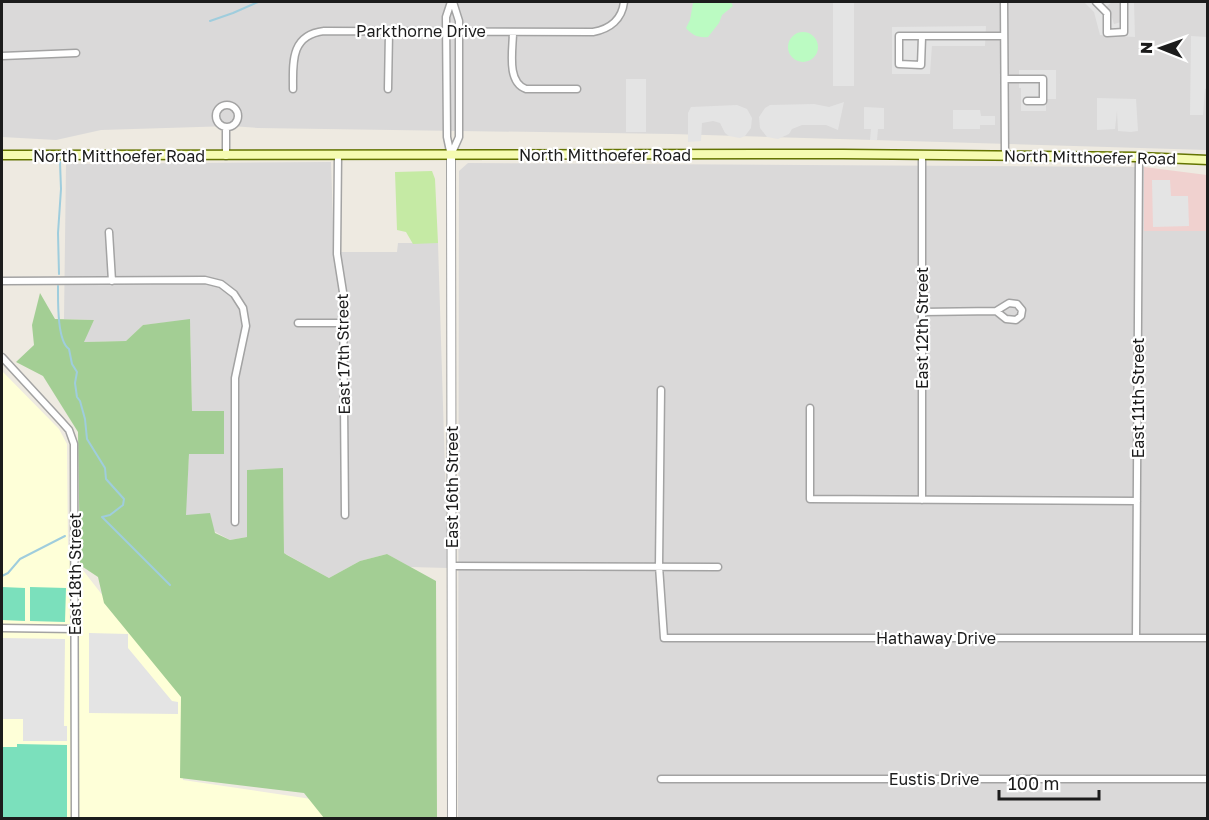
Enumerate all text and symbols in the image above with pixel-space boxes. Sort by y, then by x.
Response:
north arrow [1131,18,1191,78]
street label: Parkthorne Drive [356,21,486,41]
text: N [1136,41,1156,54]
street label: North Mitthoefer Road [519,145,691,165]
street label: North Mitthoefer Road [1004,145,1176,169]
street label: North Mitthoefer Road [33,146,205,166]
street label: East 12th Street [912,267,932,389]
street label: East 17th Street [332,293,354,415]
street label: East 11th Street [1128,338,1148,458]
street label: East 16th Street [442,426,462,548]
street label: East 18th Street [65,513,85,635]
street label: Hathaway Drive [876,628,996,648]
scale bar [999,763,1100,801]
street label: Eustis Drive [889,769,979,789]
text: 100 m [1008,772,1059,794]

